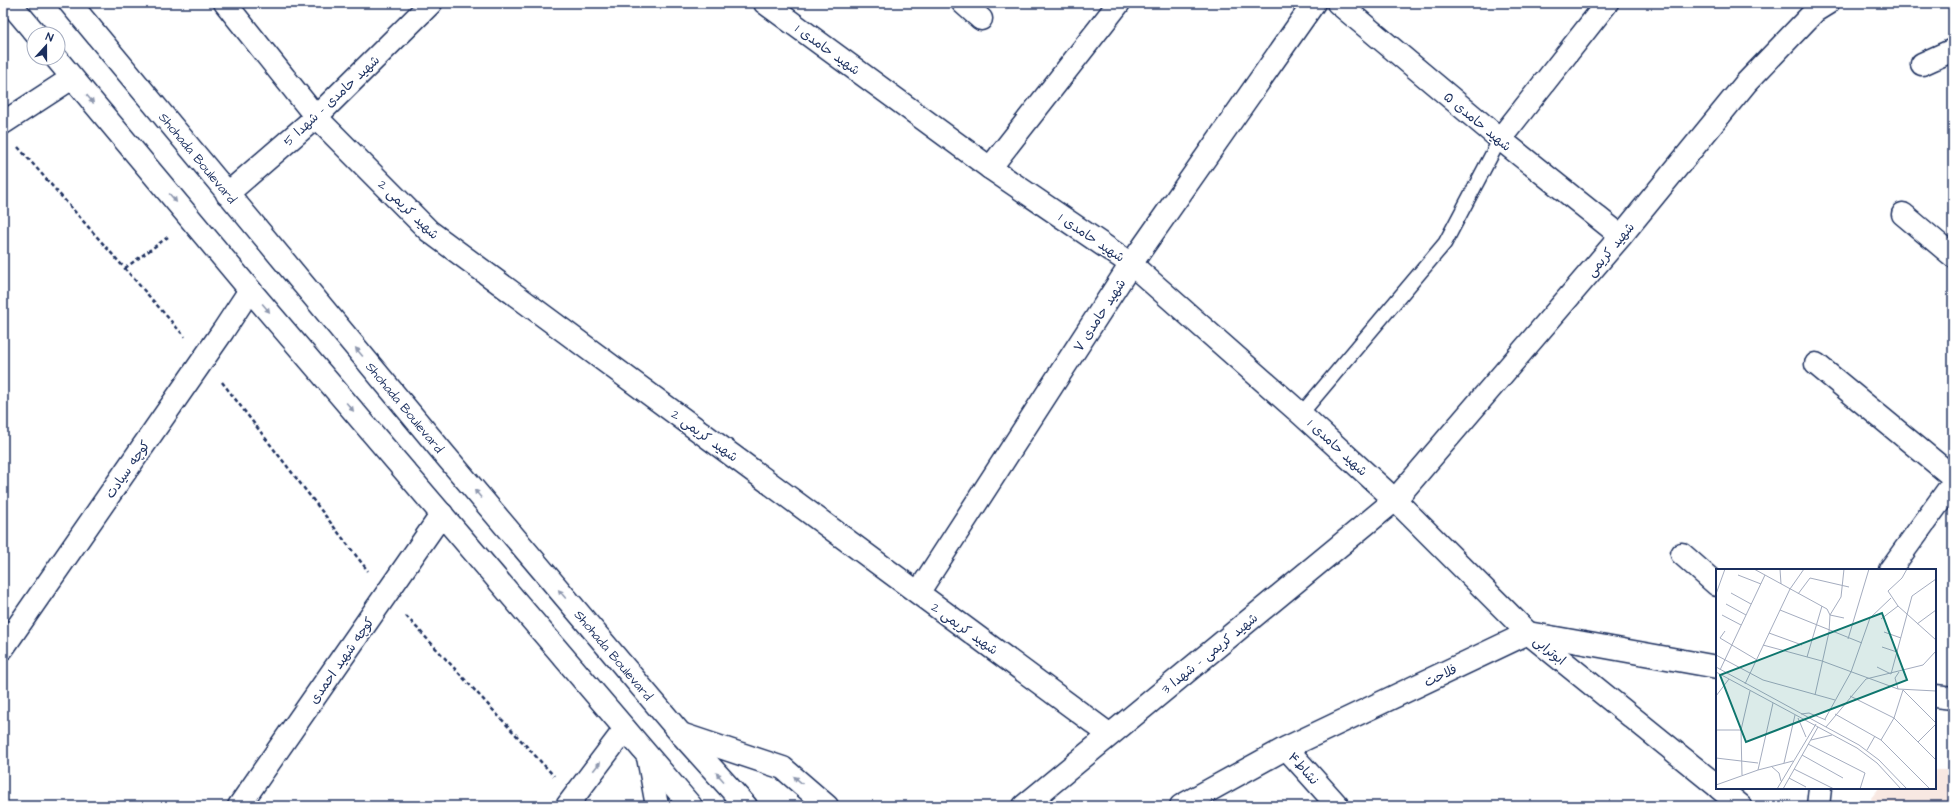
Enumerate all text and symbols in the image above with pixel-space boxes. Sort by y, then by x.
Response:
street label: شهيد حامدی 1 [791,20,864,79]
north arrow [26,26,66,66]
text: N [43,29,55,45]
street label: شهید حامدی - شهدا 5 [280,51,384,150]
street label: شهید حامدی ۵ [1440,88,1515,155]
one-way arrow [85,93,94,104]
street label: Shohada Boulevard [155,109,241,208]
street label: شهيد کريمی 2 [374,176,443,244]
one-way arrow [169,193,178,204]
street label: شهيد حامدی 1 [1055,209,1128,267]
street label: شهید کریمی [1583,219,1639,281]
street label: شهید حامدی ۷ [1070,276,1130,356]
one-way arrow [261,303,270,314]
one-way arrow [354,346,363,357]
street label: Shohada Boulevard [361,358,448,457]
one-way arrow [346,402,355,413]
street label: شهيد کريمی 2 [667,405,742,466]
street label: شهيد حامدی 1 [1303,415,1371,480]
street label: کوچه سیادت [101,437,155,502]
one-way arrow [474,489,483,500]
inset map [1716,569,1936,789]
one-way arrow [558,588,567,599]
street label: شهيد کريمی 2 [927,598,1002,659]
street label: Shohada Boulevard [570,606,657,705]
street label: شهيد کريمی - شهدا 3 [1157,609,1262,698]
street label: کوچه شهید احمدی [305,613,379,708]
street label: ابوترابی [1529,632,1569,669]
street label: فلاحت [1421,660,1460,692]
street label: نشاط۴ [1284,748,1323,789]
one-way arrow [593,760,601,771]
one-way arrow [715,772,724,782]
one-way arrow [793,776,803,785]

